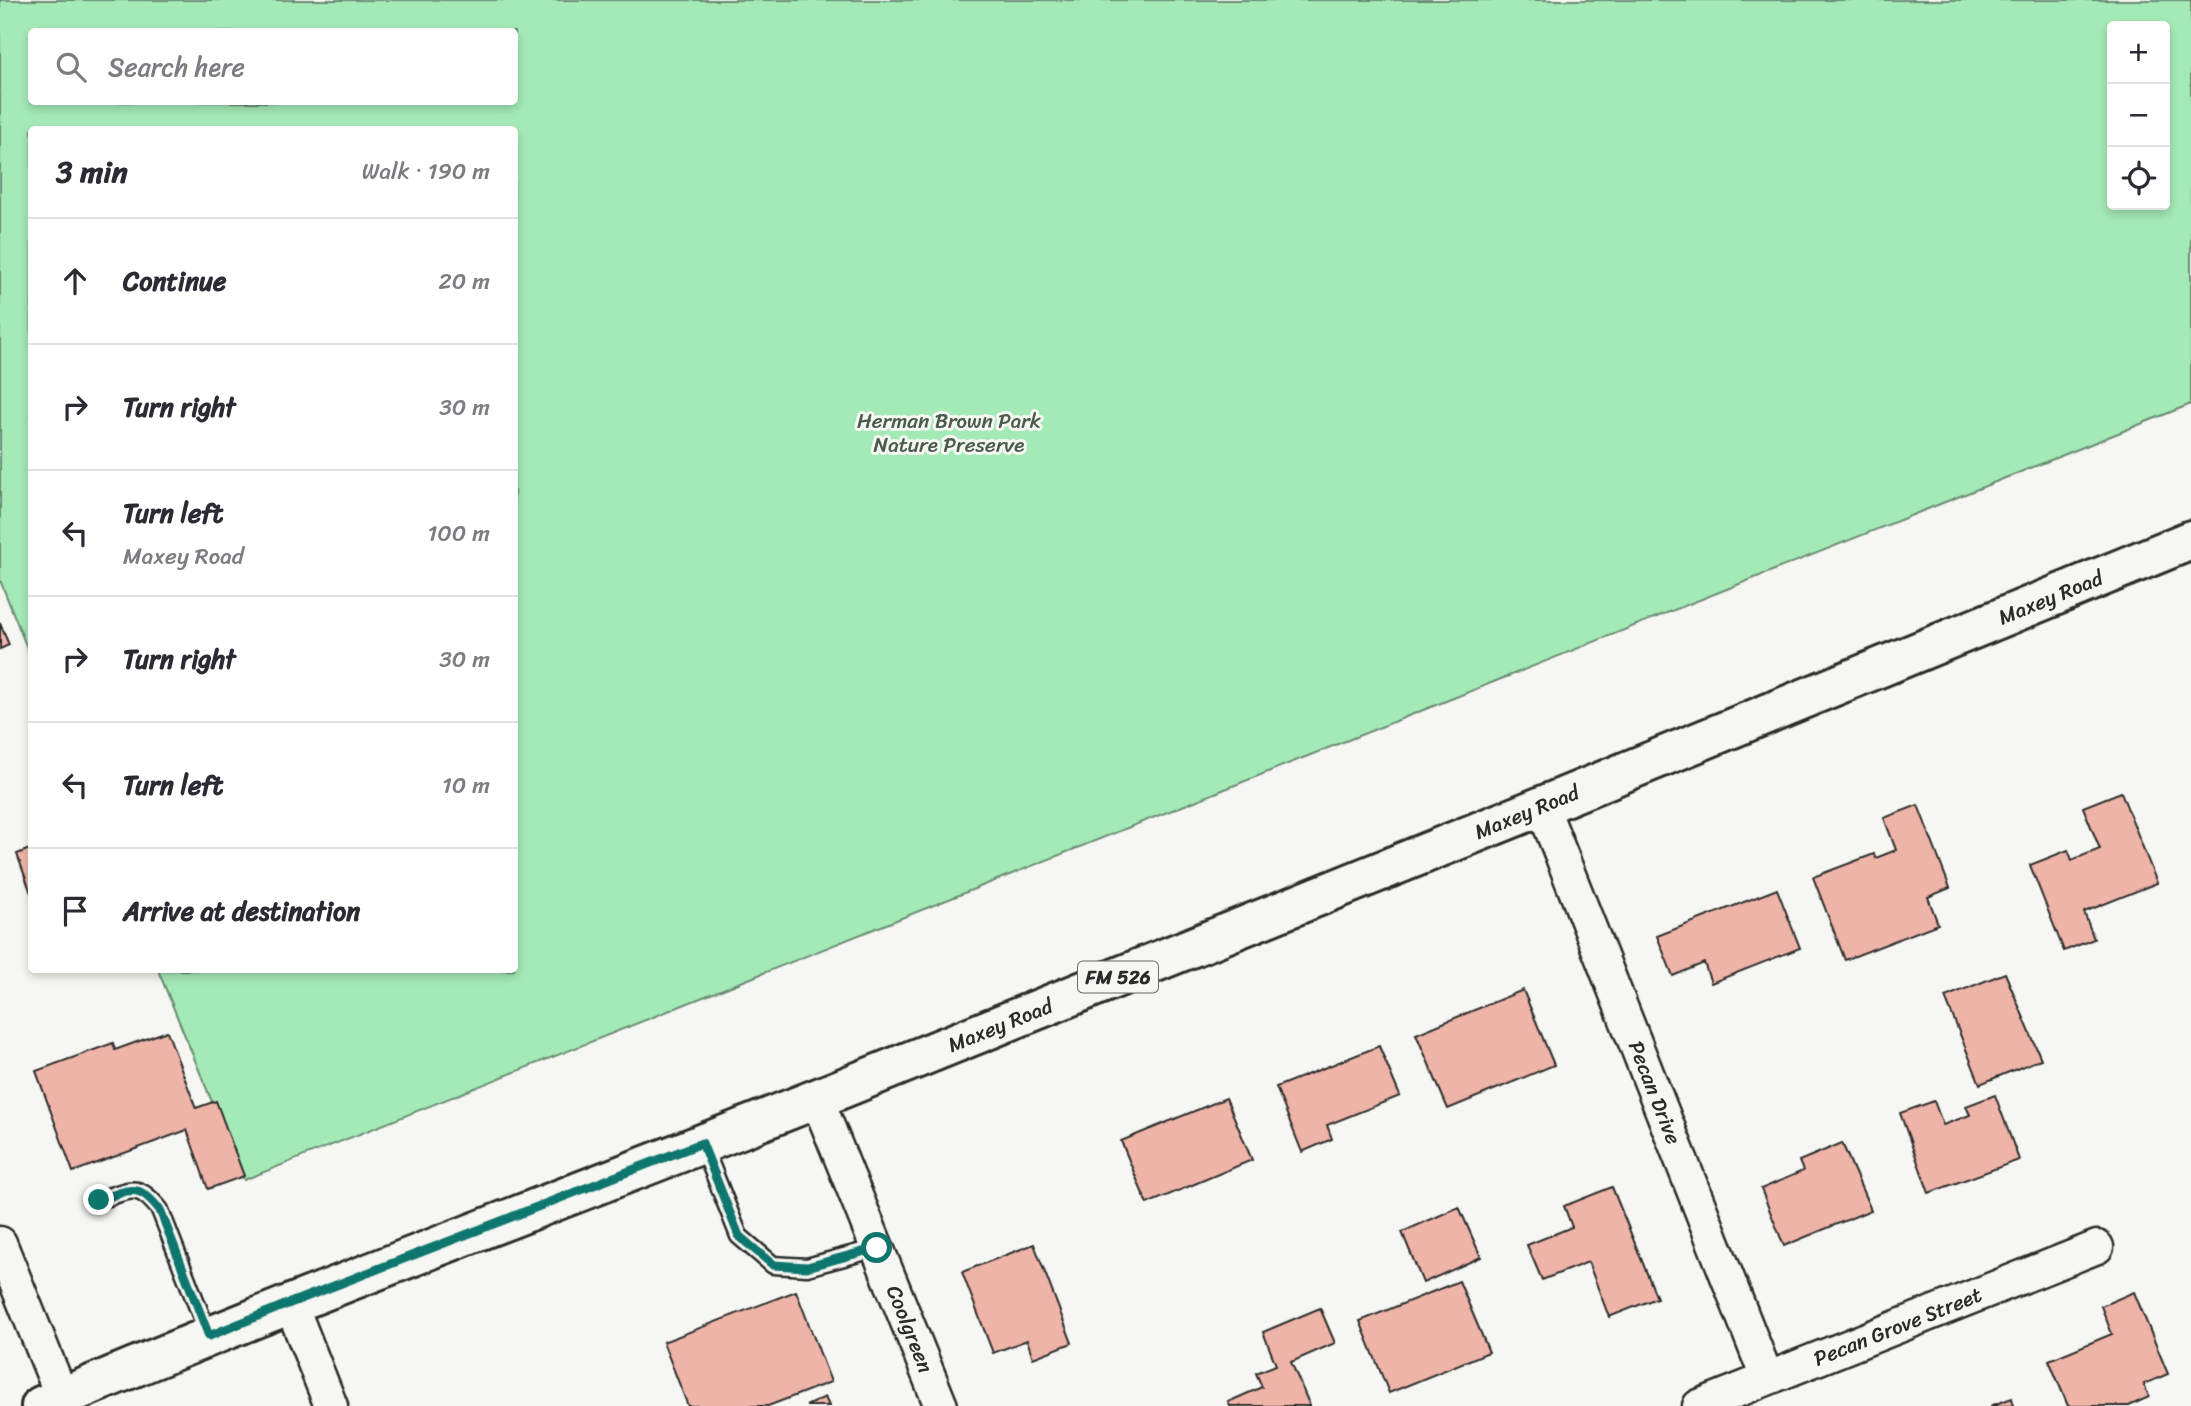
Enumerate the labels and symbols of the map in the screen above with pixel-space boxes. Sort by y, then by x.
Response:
park label: Herman Brown Park Nature Preserve [857,402,1041,464]
street label: Maxey Road [1992,558,2111,636]
street label: Maxey Road [1468,773,1587,851]
road number: FM 526 [1078,962,1158,993]
street label: Maxey Road [942,987,1060,1064]
street label: Pecan Drive [1617,1035,1692,1150]
route end [83,1184,114,1215]
route start [861,1232,892,1263]
street label: Pecan Grove Street [1808,1276,1988,1377]
street label: Coolgreen [875,1279,945,1379]

